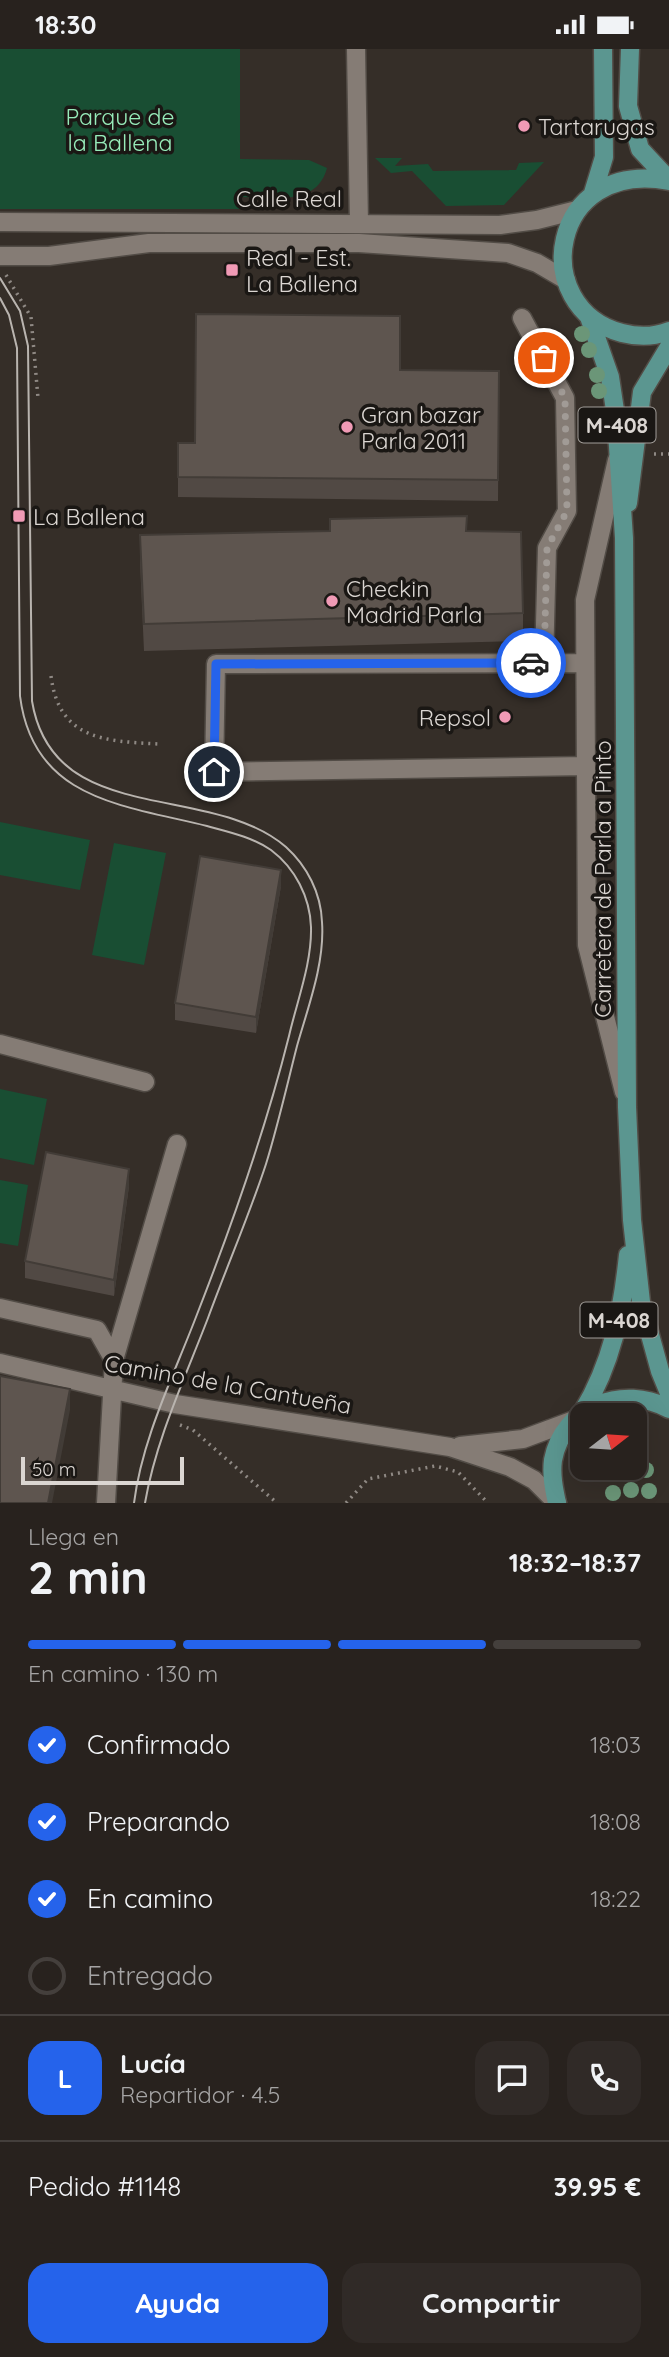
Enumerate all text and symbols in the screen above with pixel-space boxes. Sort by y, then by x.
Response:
text: 18:30 [35,8,96,41]
park label: Parque de la Ballena [65,102,175,157]
place label: Tartarugas [538,112,655,141]
marker: Tartarugas [516,118,532,134]
street label: Calle Real [236,184,342,213]
place label: Real - Est. La Ballena [246,243,358,298]
marker: Real - Est. La Ballena [224,262,240,278]
pin [514,328,574,388]
icon: bag [525,339,563,377]
place label: Gran bazar Parla 2011 [361,400,481,455]
road number: M-408 [578,407,656,443]
marker: Gran bazar Parla 2011 [339,419,355,435]
place label: La Ballena [33,502,145,531]
marker: La Ballena [11,508,27,524]
place label: Checkin Madrid Parla [346,574,483,629]
marker: Checkin Madrid Parla [324,593,340,609]
courier [496,628,566,698]
icon: car [512,644,550,682]
place label: Repsol [419,703,491,732]
marker: Repsol [497,709,513,725]
street label: Carretera de Parla a Pinto [588,740,617,1018]
pin [184,742,244,802]
icon: home [195,753,233,791]
road number: M-408 [580,1303,658,1337]
street label: Camino de la Cantueña [102,1348,354,1420]
north arrow [570,1403,648,1481]
map controls [570,1403,647,1480]
scale bar [21,1454,184,1486]
text: 50 m [32,1457,76,1481]
text: Llega en [28,1522,119,1551]
text: 18:32–18:37 [509,1546,641,1579]
text: 2 min [28,1548,148,1606]
text: En camino · 130 m [28,1659,218,1688]
icon: check [28,1726,66,1764]
text: Confirmado [87,1728,231,1761]
text: 18:03 [590,1730,641,1759]
icon: check [28,1803,66,1841]
text: Preparando [87,1805,230,1838]
text: 18:08 [590,1807,641,1836]
icon: check [28,1880,66,1918]
text: En camino [87,1882,213,1915]
text: 18:22 [590,1884,641,1913]
text: Entregado [87,1959,213,1992]
button: chat [475,2041,549,2115]
button: phone [567,2041,641,2115]
text: Lucía [120,2047,186,2080]
text: L [58,2062,72,2095]
text: Repartidor · 4.5 [120,2080,280,2109]
text: Pedido #1148 [28,2170,181,2203]
text: 39.95 € [554,2170,641,2203]
button: Ayuda [28,2263,328,2343]
button: Compartir [342,2263,641,2343]

